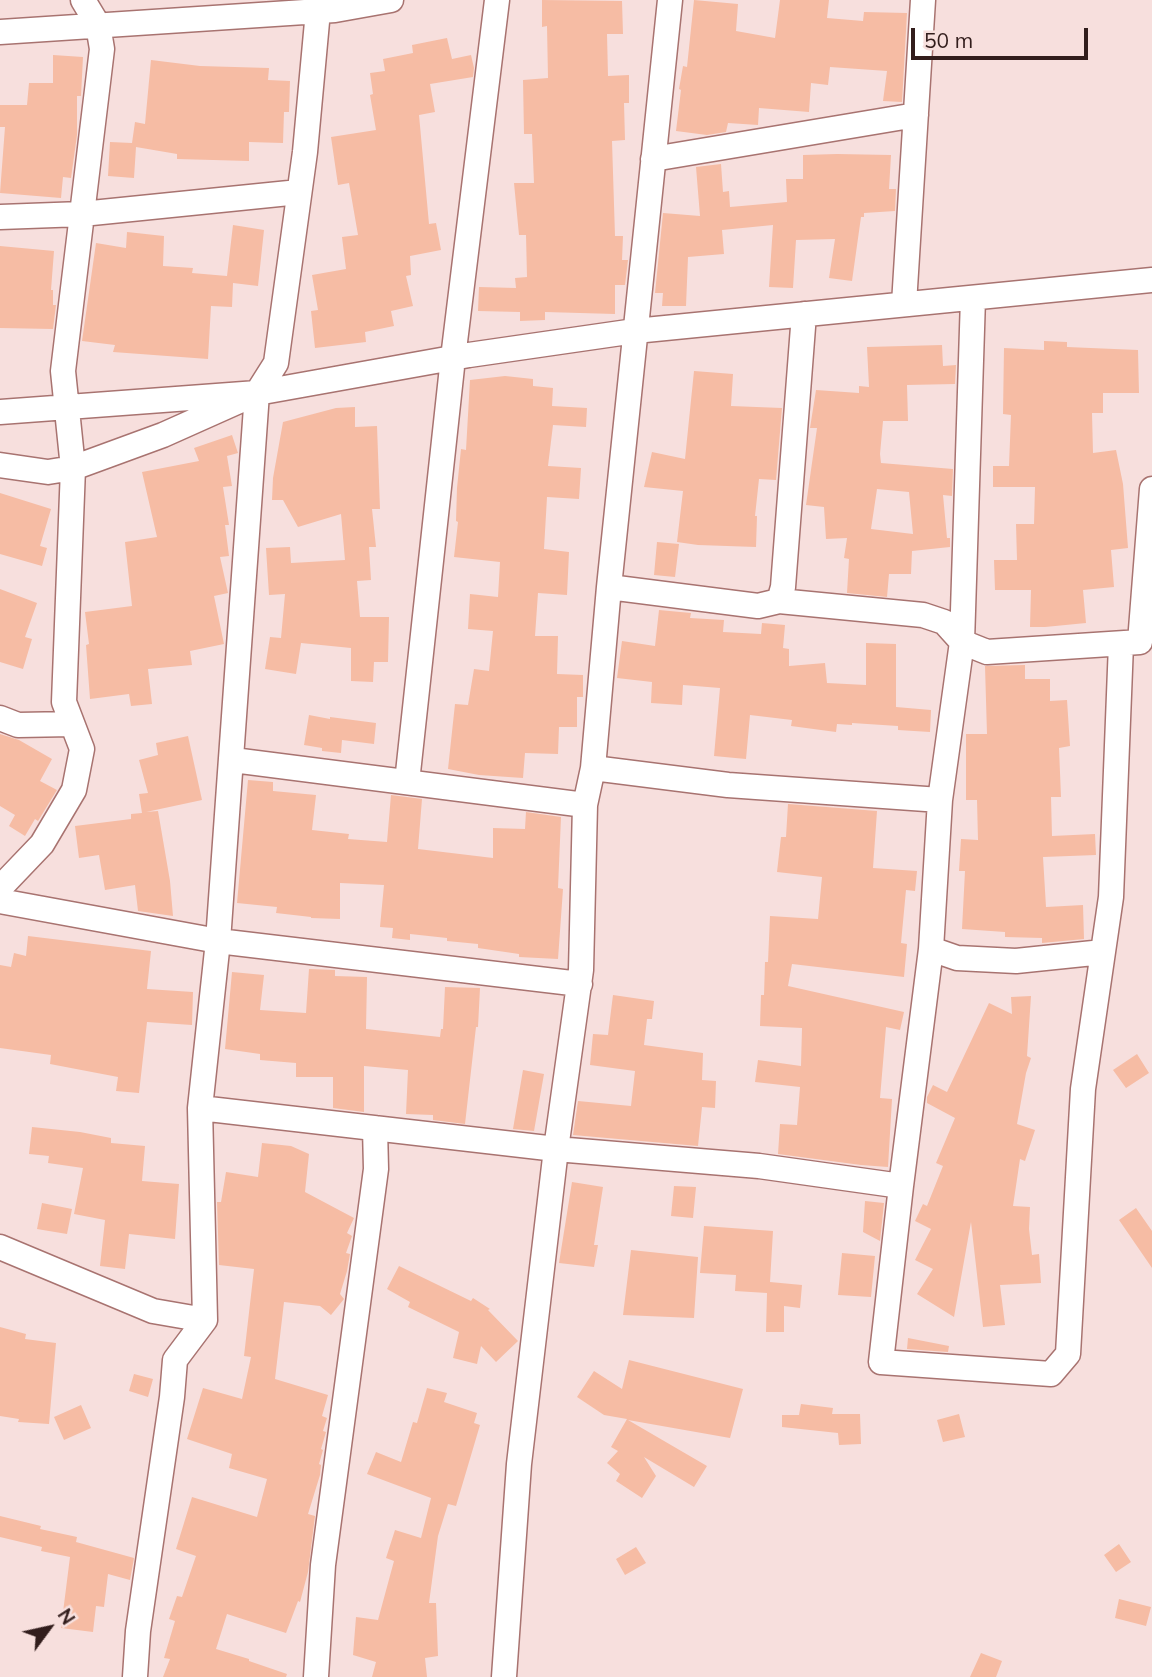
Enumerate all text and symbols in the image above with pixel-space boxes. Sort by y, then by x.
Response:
scale bar [914,14,1091,58]
text: 50 m [924,27,973,53]
north arrow [14,1593,84,1663]
text: N [53,1604,81,1629]

